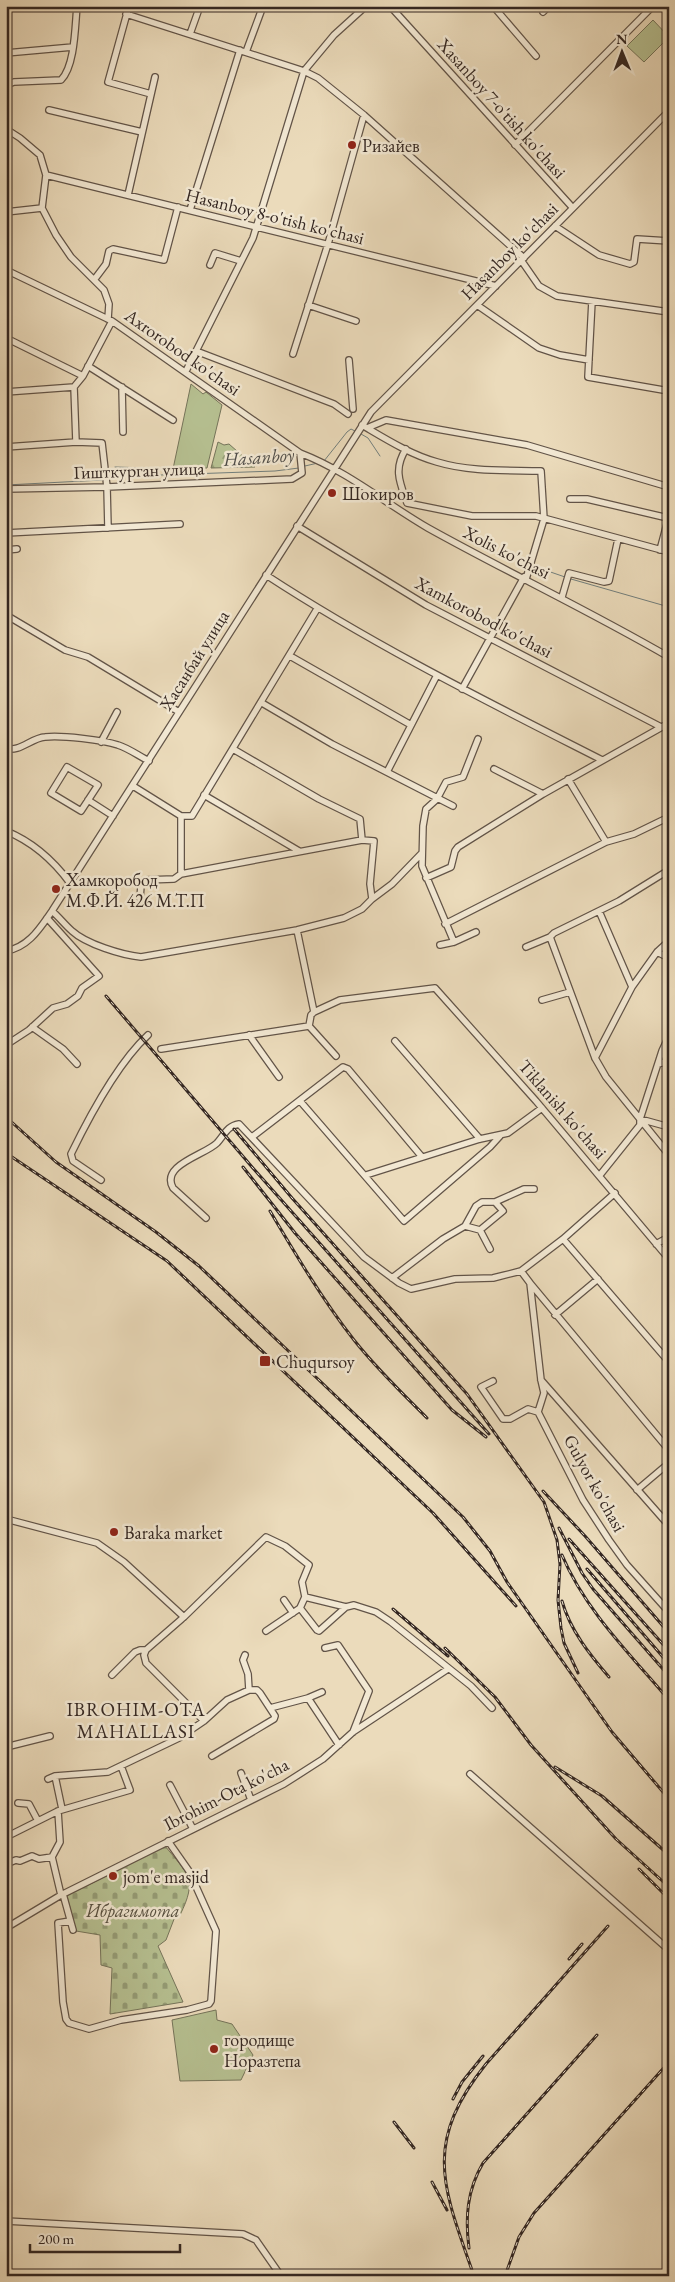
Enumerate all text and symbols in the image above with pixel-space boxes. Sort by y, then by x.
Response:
north arrow [598,28,648,78]
text: N [616,30,628,48]
street label: Xasanboy 7-o'tish ko'chasi [432,32,572,184]
place label: Ризайев [362,134,420,157]
marker: Ризайев [346,139,358,151]
street label: Hasanboy 8-o'tish ko'chasi [183,183,367,249]
street label: Hasanboy ko'chasi [455,197,563,305]
street label: Axrorobod ko'chasi [120,303,246,401]
water label: Hasanboy [222,442,296,472]
street label: Гишткурган улица [73,456,206,484]
place label: Шокиров [342,482,414,505]
marker: Шокиров [326,487,338,499]
street label: Xolis ko'chasi [459,520,555,584]
street label: Xamkorobod ko'chasi [411,571,557,663]
street label: Хасанбай улица [154,605,234,715]
place label: Хамкоробод М.Ф.Й. 426 М.Т.П [65,868,205,912]
marker: Хамкоробод М.Ф.Й. 426 М.Т.П [50,883,62,895]
street label: Tiklanish ko'chasi [514,1055,613,1164]
place label: Chuqursoy [276,1350,355,1373]
marker: Chuqursoy [258,1354,272,1368]
street label: Gulyor ko'chasi [559,1430,631,1536]
place label: Baraka market [124,1521,223,1544]
marker: Baraka market [108,1526,120,1538]
district label: IBROHIM-OTA MAHALLASI [66,1697,206,1744]
street label: Ibrohim-Ota ko'cha [159,1752,293,1835]
place label: jom'e masjid [122,1865,210,1888]
marker: jom'e masjid [107,1870,119,1882]
park label: Ибрагимота [85,1899,180,1923]
place label: городище Норазтепа [224,2028,302,2072]
marker: городище Норазтепа [208,2043,220,2055]
scale bar [30,2222,180,2254]
text: 200 m [38,2229,75,2248]

